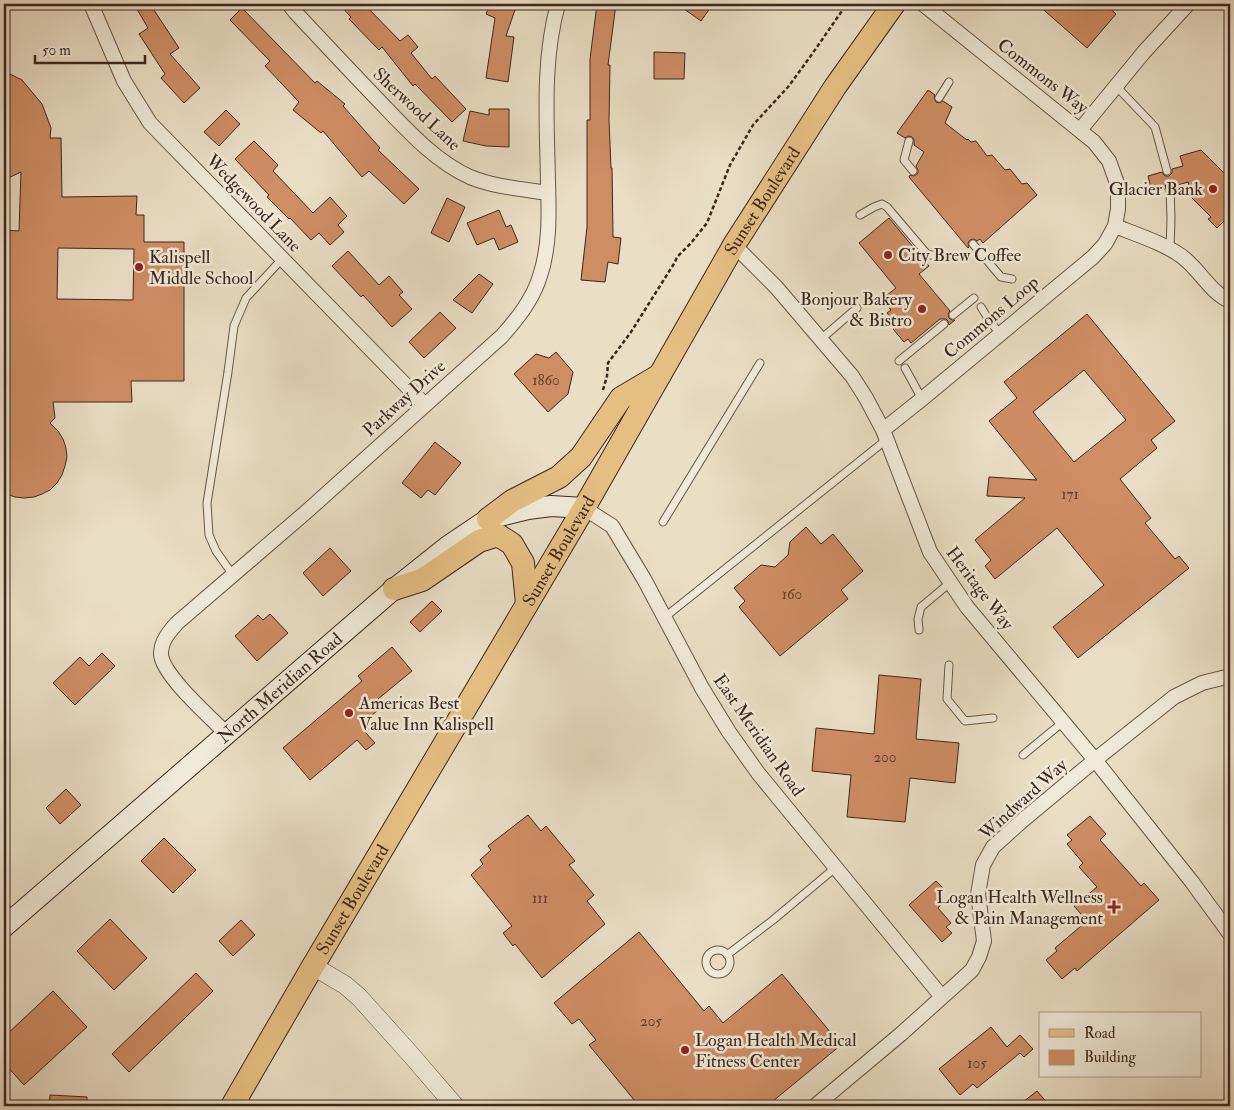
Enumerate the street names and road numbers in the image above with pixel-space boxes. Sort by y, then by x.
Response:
street label: Commons Way [992,34,1094,120]
street label: Sherwood Lane [368,63,466,156]
street label: Sunset Boulevard [720,142,806,260]
street label: Wedgewood Lane [200,149,307,258]
street label: Commons Loop [939,271,1044,364]
street label: Parkway Drive [358,355,451,442]
street label: Sunset Boulevard [517,492,601,611]
street label: Heritage Way [941,542,1019,636]
street label: North Meridian Road [213,628,348,749]
street label: East Meridian Road [708,670,809,801]
street label: Windward Way [974,753,1073,846]
street label: Sunset Boulevard [311,840,394,959]

